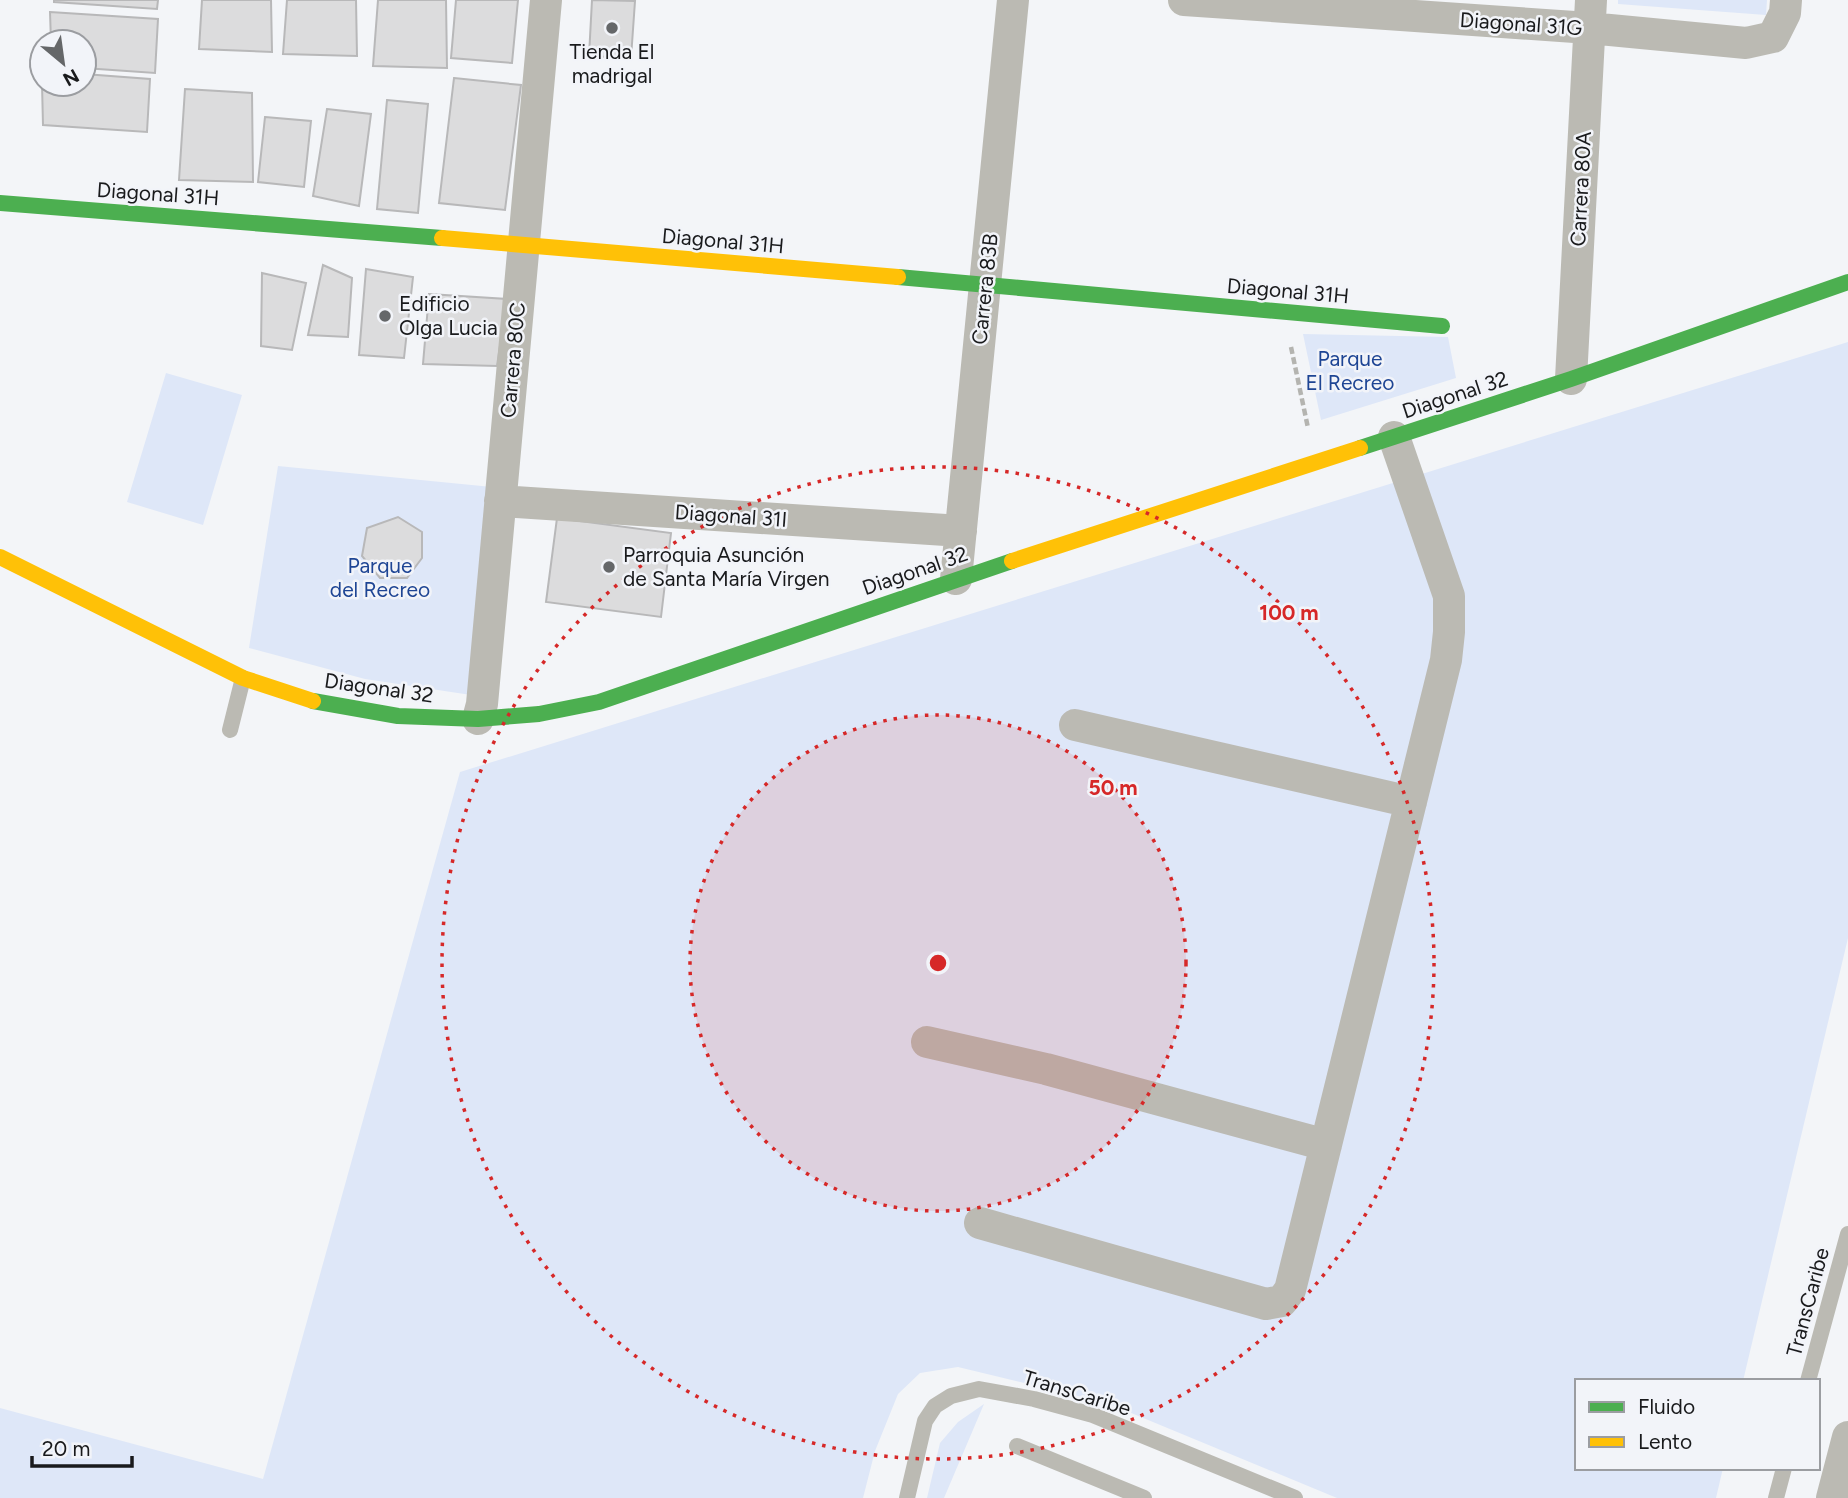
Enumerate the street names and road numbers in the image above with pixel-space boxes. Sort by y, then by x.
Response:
street label: Diagonal 31G [1459,7,1583,40]
street label: Carrera 80A [1565,131,1596,247]
street label: Diagonal 31H [96,177,220,210]
street label: Diagonal 31H [661,223,785,258]
street label: Carrera 83B [966,232,1003,346]
street label: Diagonal 31H [1226,273,1350,308]
street label: Carrera 80C [495,301,530,419]
street label: Diagonal 32 [1399,366,1511,423]
street label: Diagonal 31I [674,499,788,532]
street label: Diagonal 32 [859,541,971,600]
street label: Diagonal 32 [323,667,435,708]
street label: TransCaribe [1781,1245,1834,1359]
street label: TransCaribe [1020,1364,1134,1421]

